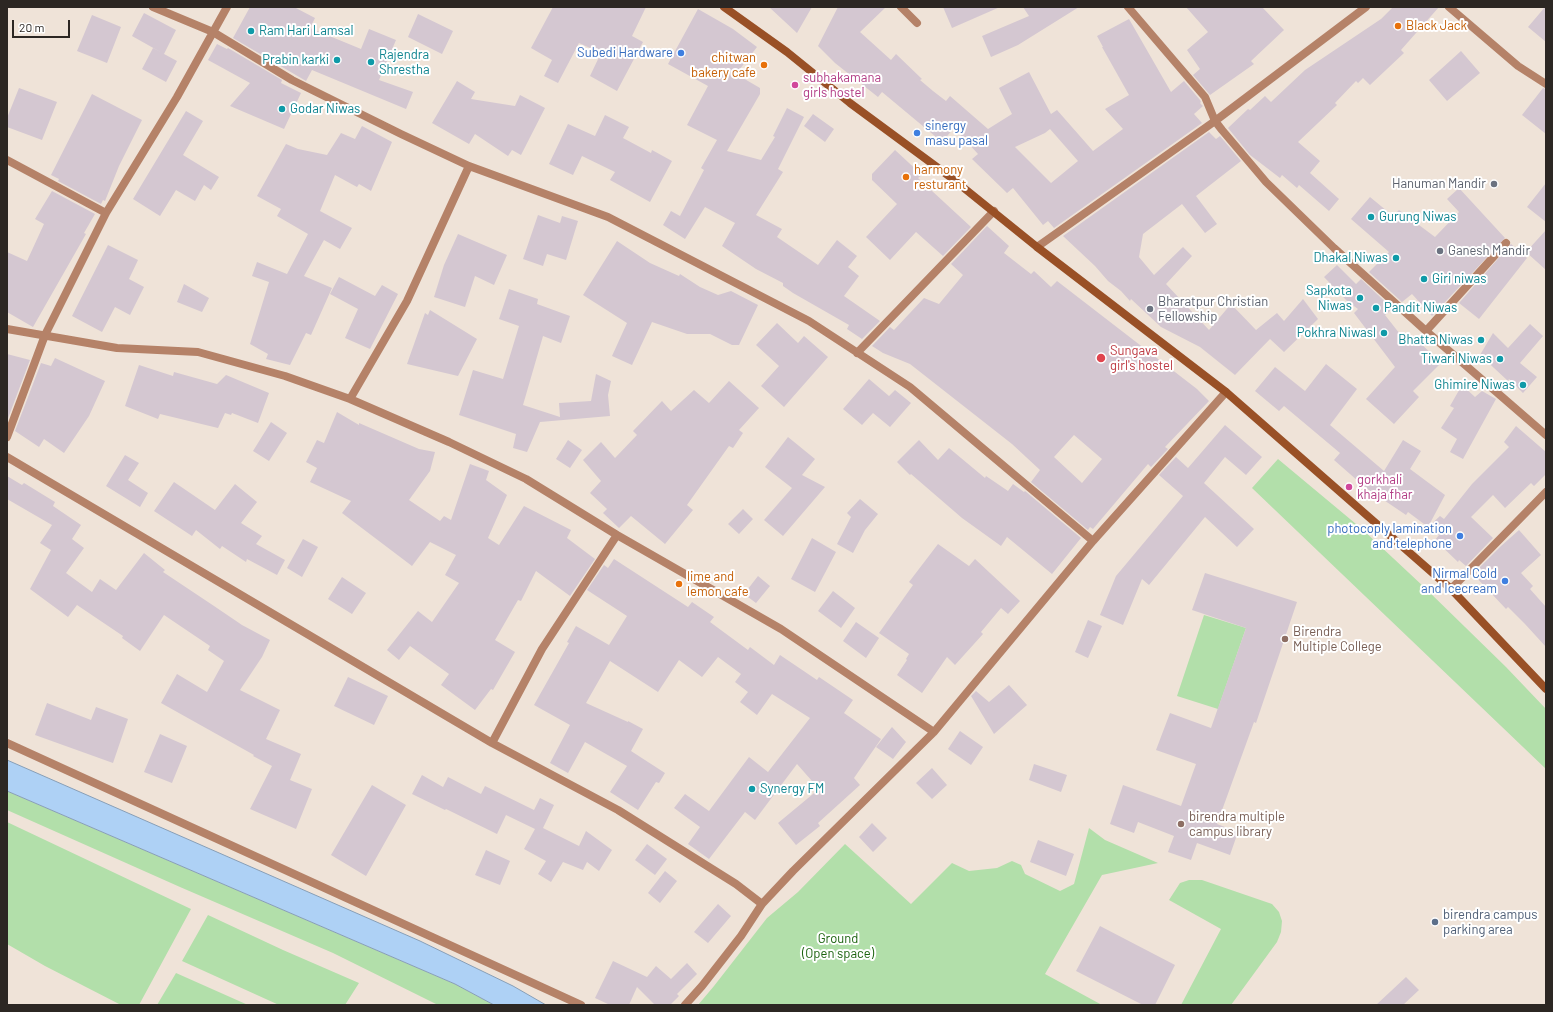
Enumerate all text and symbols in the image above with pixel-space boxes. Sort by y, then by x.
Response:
scale bar [14,12,72,38]
place label: Black Jack [1406,18,1467,34]
text: 20 m [19,20,45,34]
marker: Black Jack [1393,21,1403,31]
place label: Ram Hari Lamsal [259,23,353,39]
marker: Ram Hari Lamsal [246,26,256,36]
place label: Subedi Hardware [577,45,673,61]
place label: Rajendra Shrestha [379,47,430,78]
marker: Subedi Hardware [676,48,686,58]
place label: chitwan bakery cafe [691,50,756,81]
place label: Prabin karki [262,52,329,68]
marker: Prabin karki [332,55,342,65]
marker: Rajendra Shrestha [366,57,376,67]
marker: chitwan bakery cafe [759,60,769,70]
place label: subhakamana girls hostel [803,70,881,101]
marker: subhakamana girls hostel [790,80,800,90]
place label: Godar Niwas [290,101,360,117]
marker: Godar Niwas [277,104,287,114]
place label: sinergy masu pasal [925,118,988,149]
marker: sinergy masu pasal [912,128,922,138]
place label: harmony resturant [914,162,967,193]
marker: harmony resturant [901,172,911,182]
place label: Hanuman Mandir [1392,176,1486,192]
marker: Hanuman Mandir [1489,179,1499,189]
place label: Gurung Niwas [1379,209,1456,225]
marker: Gurung Niwas [1366,212,1376,222]
place label: Ganesh Mandir [1448,243,1530,259]
marker: Ganesh Mandir [1435,246,1445,256]
place label: Dhakal Niwas [1313,250,1388,266]
marker: Dhakal Niwas [1391,253,1401,263]
place label: Giri niwas [1432,271,1486,287]
marker: Giri niwas [1419,274,1429,284]
place label: Sapkota Niwas [1306,283,1352,314]
marker: Sapkota Niwas [1355,293,1365,303]
place label: Bharatpur Christian Fellowship [1158,294,1268,325]
place label: Pandit Niwas [1384,300,1457,316]
marker: Pandit Niwas [1371,303,1381,313]
marker: Bharatpur Christian Fellowship [1145,304,1155,314]
place label: Pokhra Niwasl [1297,325,1376,341]
marker: Pokhra Niwasl [1379,328,1389,338]
place label: Bhatta Niwas [1398,332,1473,348]
marker: Bhatta Niwas [1476,335,1486,345]
place label: Sungava girl's hostel [1110,343,1173,374]
place label: Tiwari Niwas [1421,351,1492,367]
marker: Sungava girl's hostel [1095,352,1107,364]
marker: Tiwari Niwas [1495,354,1505,364]
place label: Ghimire Niwas [1434,377,1515,393]
marker: Ghimire Niwas [1518,380,1528,390]
place label: gorkhali khaja fhar [1357,472,1413,503]
marker: gorkhali khaja fhar [1344,482,1354,492]
place label: photocoply lamination and telephone [1327,521,1452,552]
marker: photocoply lamination and telephone [1455,531,1465,541]
place label: Nirmal Cold and Icecream [1421,566,1497,597]
place label: lime and lemon cafe [687,569,749,600]
marker: Nirmal Cold and Icecream [1500,576,1510,586]
marker: lime and lemon cafe [674,579,684,589]
place label: Birendra Multiple College [1293,624,1382,655]
marker: Birendra Multiple College [1280,634,1290,644]
place label: Synergy FM [760,781,824,797]
marker: Synergy FM [747,784,757,794]
place label: birendra multiple campus library [1189,809,1285,840]
marker: birendra multiple campus library [1176,819,1186,829]
place label: birendra campus parking area [1443,907,1538,938]
marker: birendra campus parking area [1430,917,1440,927]
park label: Ground (Open space) [802,931,874,962]

